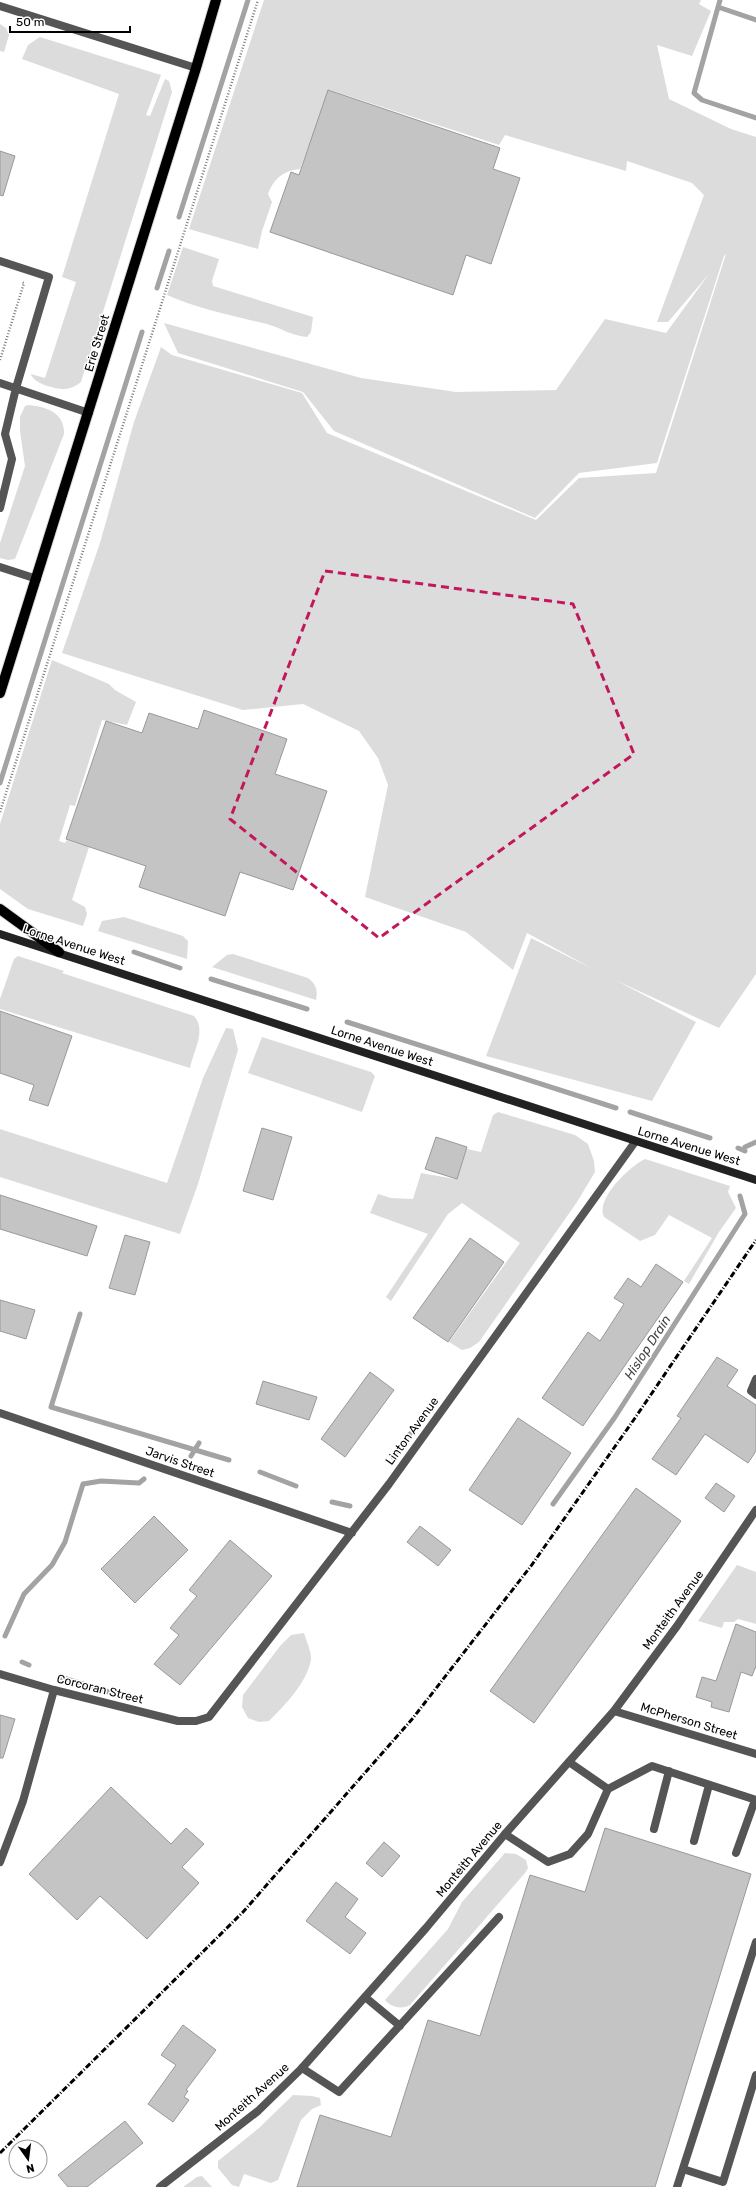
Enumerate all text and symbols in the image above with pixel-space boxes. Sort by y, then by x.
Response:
scale bar [10,8,130,34]
text: 50 m [16,15,44,29]
street label: Erie Street [82,312,112,373]
street label: Lorne Avenue West [21,922,127,968]
street label: Lorne Avenue West [329,1023,435,1069]
street label: Lorne Avenue West [636,1124,742,1168]
water label: Hislop Drain [621,1312,674,1382]
street label: Linton Avenue [383,1394,441,1468]
street label: Jarvis Street [144,1444,217,1480]
street label: Monteith Avenue [640,1567,707,1652]
street label: Corcoran Street [55,1671,145,1707]
street label: McPherson Street [639,1700,739,1742]
street label: Monteith Avenue [433,1818,505,1900]
street label: Monteith Avenue [212,2060,292,2134]
north arrow [8,2139,48,2179]
text: N [25,2161,36,2176]

